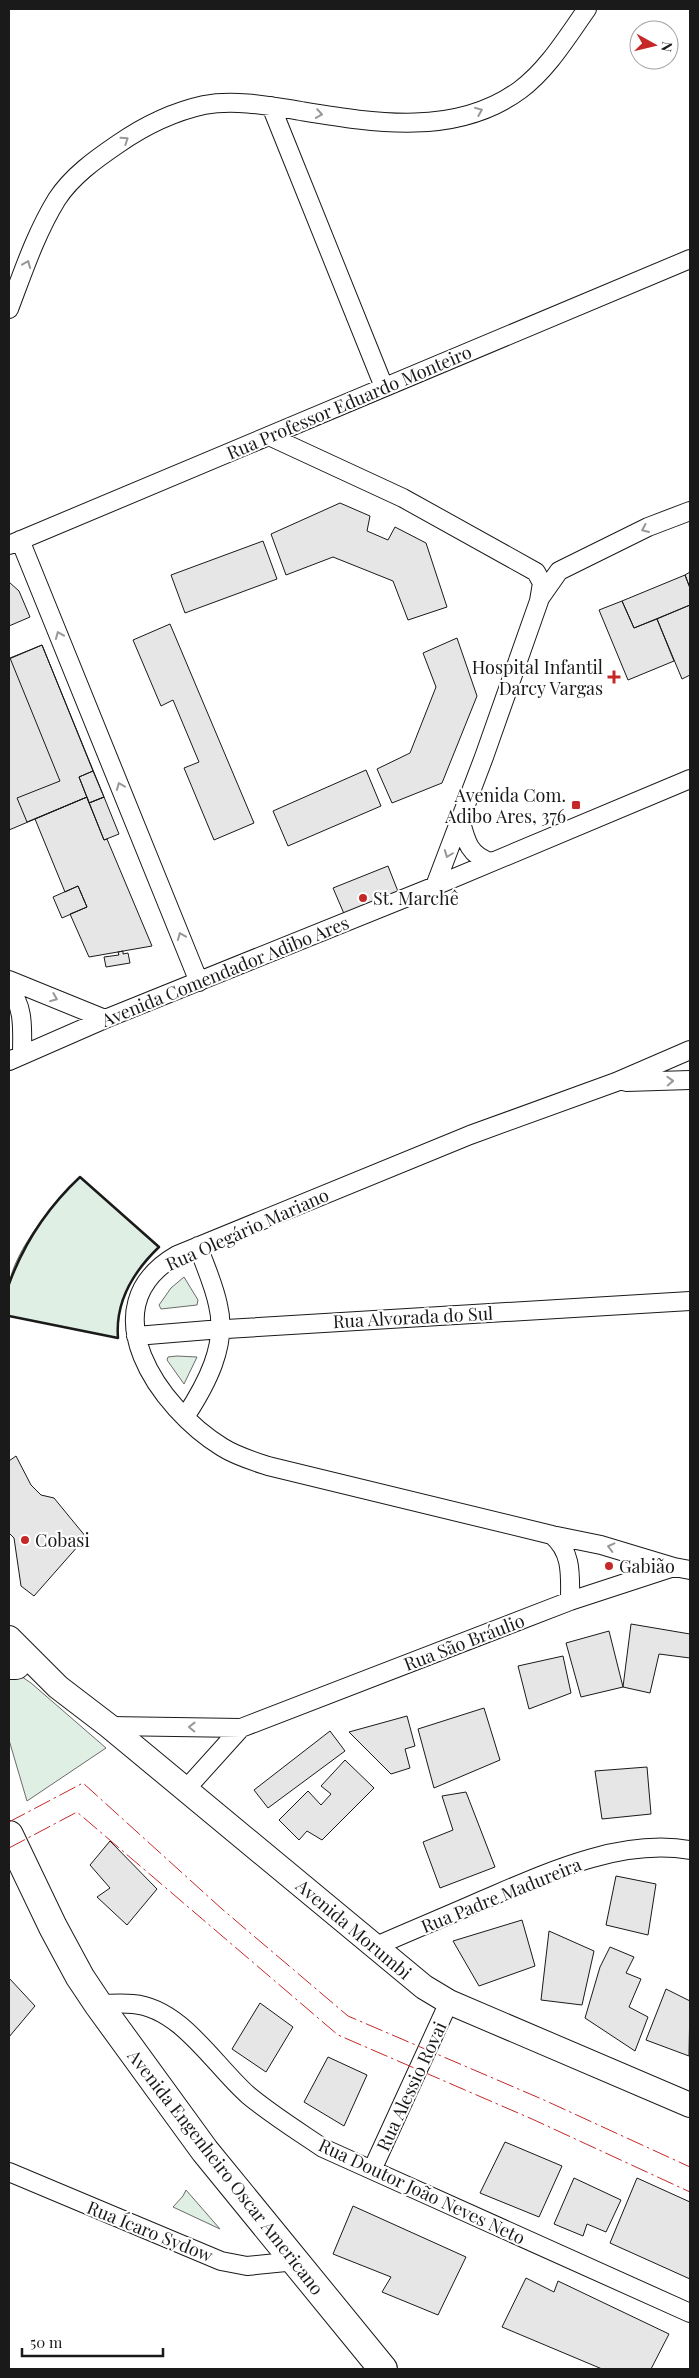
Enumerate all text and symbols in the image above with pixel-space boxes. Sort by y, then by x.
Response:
north arrow [629,20,679,70]
text: N [657,41,677,53]
one-way arrow [474,106,483,117]
one-way arrow [315,108,323,119]
one-way arrow [119,137,128,146]
one-way arrow [20,260,31,269]
street label: Rua Professor Eduardo Monteiro [223,339,475,465]
one-way arrow [641,523,650,534]
one-way arrow [54,631,65,640]
place label: Hospital Infantil Darcy Vargas [472,655,603,700]
marker: Hospital Infantil Darcy Vargas [607,670,621,684]
one-way arrow [116,782,127,791]
place label: Avenida Com. Adibo Ares, 376 [444,783,566,828]
marker: Avenida Com. Adibo Ares, 376 [570,799,582,811]
one-way arrow [444,849,454,858]
place label: St. Marchê [373,886,459,910]
marker: St. Marchê [357,892,369,904]
street label: Avenida Comendador Adibo Ares [97,910,352,1032]
one-way arrow [177,933,187,941]
one-way arrow [49,992,58,1003]
one-way arrow [667,1075,675,1086]
street label: Rua Olegário Mariano [162,1182,332,1276]
street label: Rua Alvorada do Sul [332,1301,494,1333]
place label: Cobasi [35,1528,90,1552]
marker: Cobasi [19,1534,31,1546]
one-way arrow [608,1543,616,1553]
place label: Gabião [619,1554,675,1578]
marker: Gabião [603,1560,615,1572]
street label: Rua São Bráulio [400,1608,528,1676]
one-way arrow [188,1722,196,1732]
street label: Rua Padre Madureira [417,1852,585,1938]
street label: Avenida Morumbi [290,1873,417,1984]
street label: Rua Alessio Rovai [370,2017,452,2155]
street label: Avenida Engenheiro Oscar Americano [122,2044,329,2300]
street label: Rua Doutor João Neves Neto [315,2133,529,2250]
street label: Rua Ícaro Sydow [84,2195,217,2267]
scale bar [22,2326,164,2358]
text: 50 m [30,2332,63,2352]

